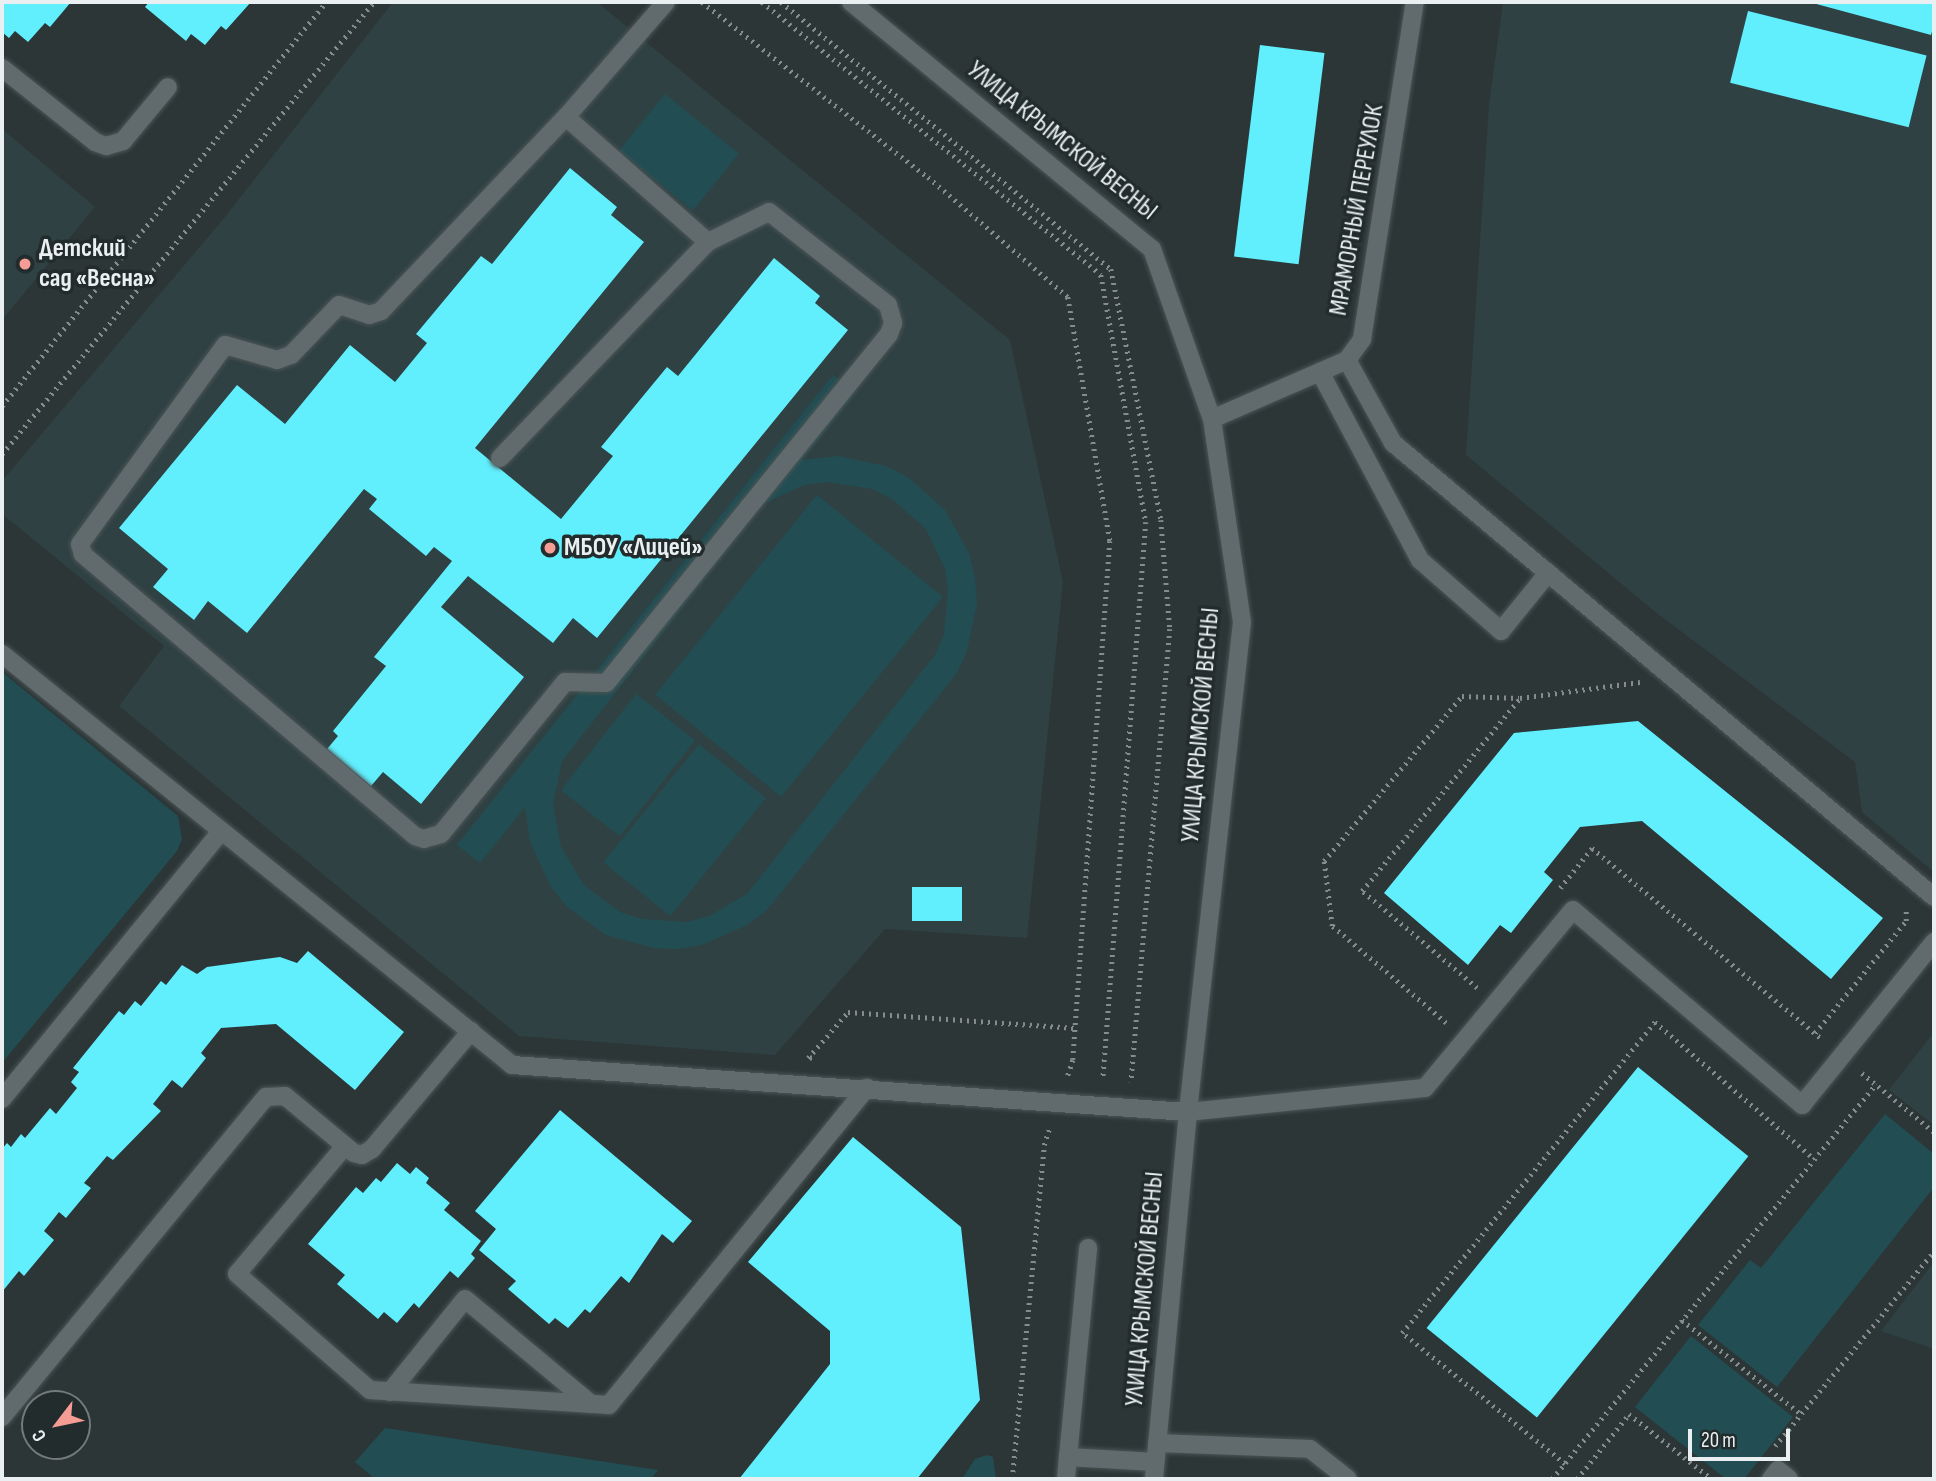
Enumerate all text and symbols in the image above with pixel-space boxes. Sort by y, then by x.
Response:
street label: УЛИЦА КРЫМСКОЙ ВЕСНЫ [961,55,1163,227]
street label: МРАМОРНЫЙ ПЕРЕУЛОК [1323,102,1391,318]
place label: Детский сад «Весна» [39,233,155,294]
marker: Детский сад «Весна» [17,256,33,272]
place label: МБОУ «Лицей» [564,532,703,564]
marker: МБОУ «Лицей» [542,540,558,556]
street label: УЛИЦА КРЫМСКОЙ ВЕСНЫ [1175,606,1227,844]
street label: УЛИЦА КРЫМСКОЙ ВЕСНЫ [1119,1170,1171,1408]
north arrow [21,1390,91,1460]
scale bar [1691,1414,1792,1458]
text: С [27,1425,52,1446]
text: 20 m [1701,1428,1736,1453]

